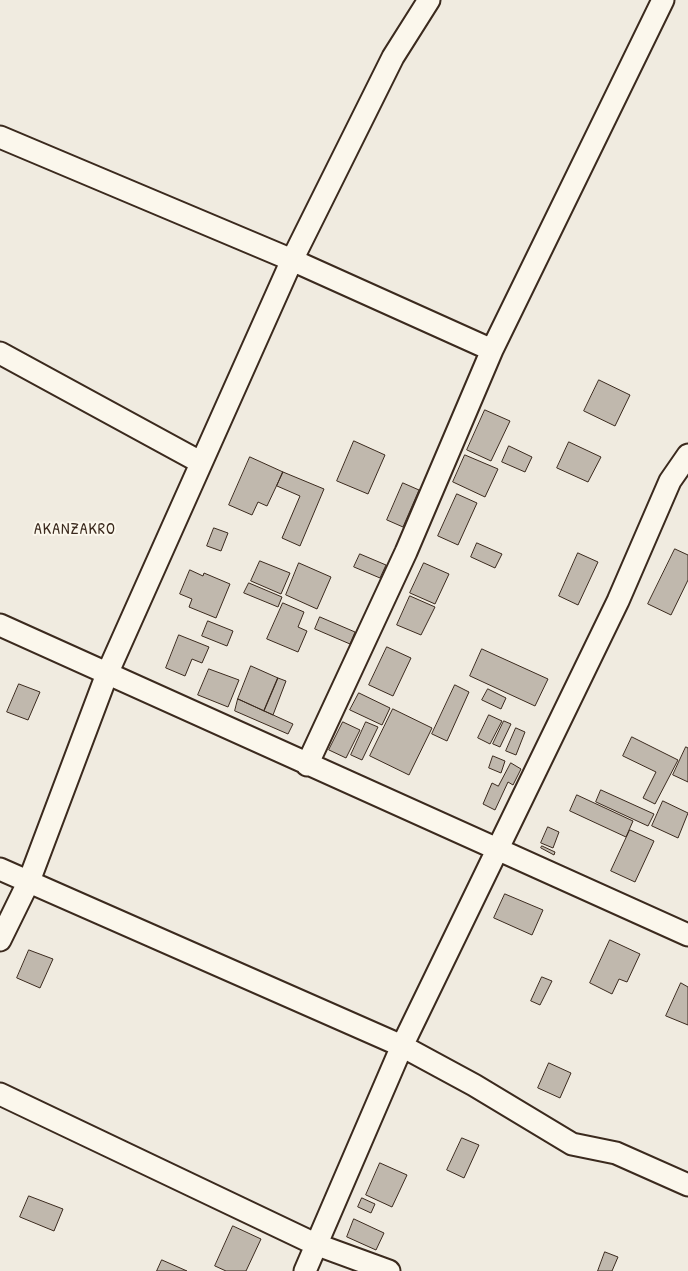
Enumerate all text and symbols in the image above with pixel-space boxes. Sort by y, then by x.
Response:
district label: AKANZAKRO [33,520,117,540]

